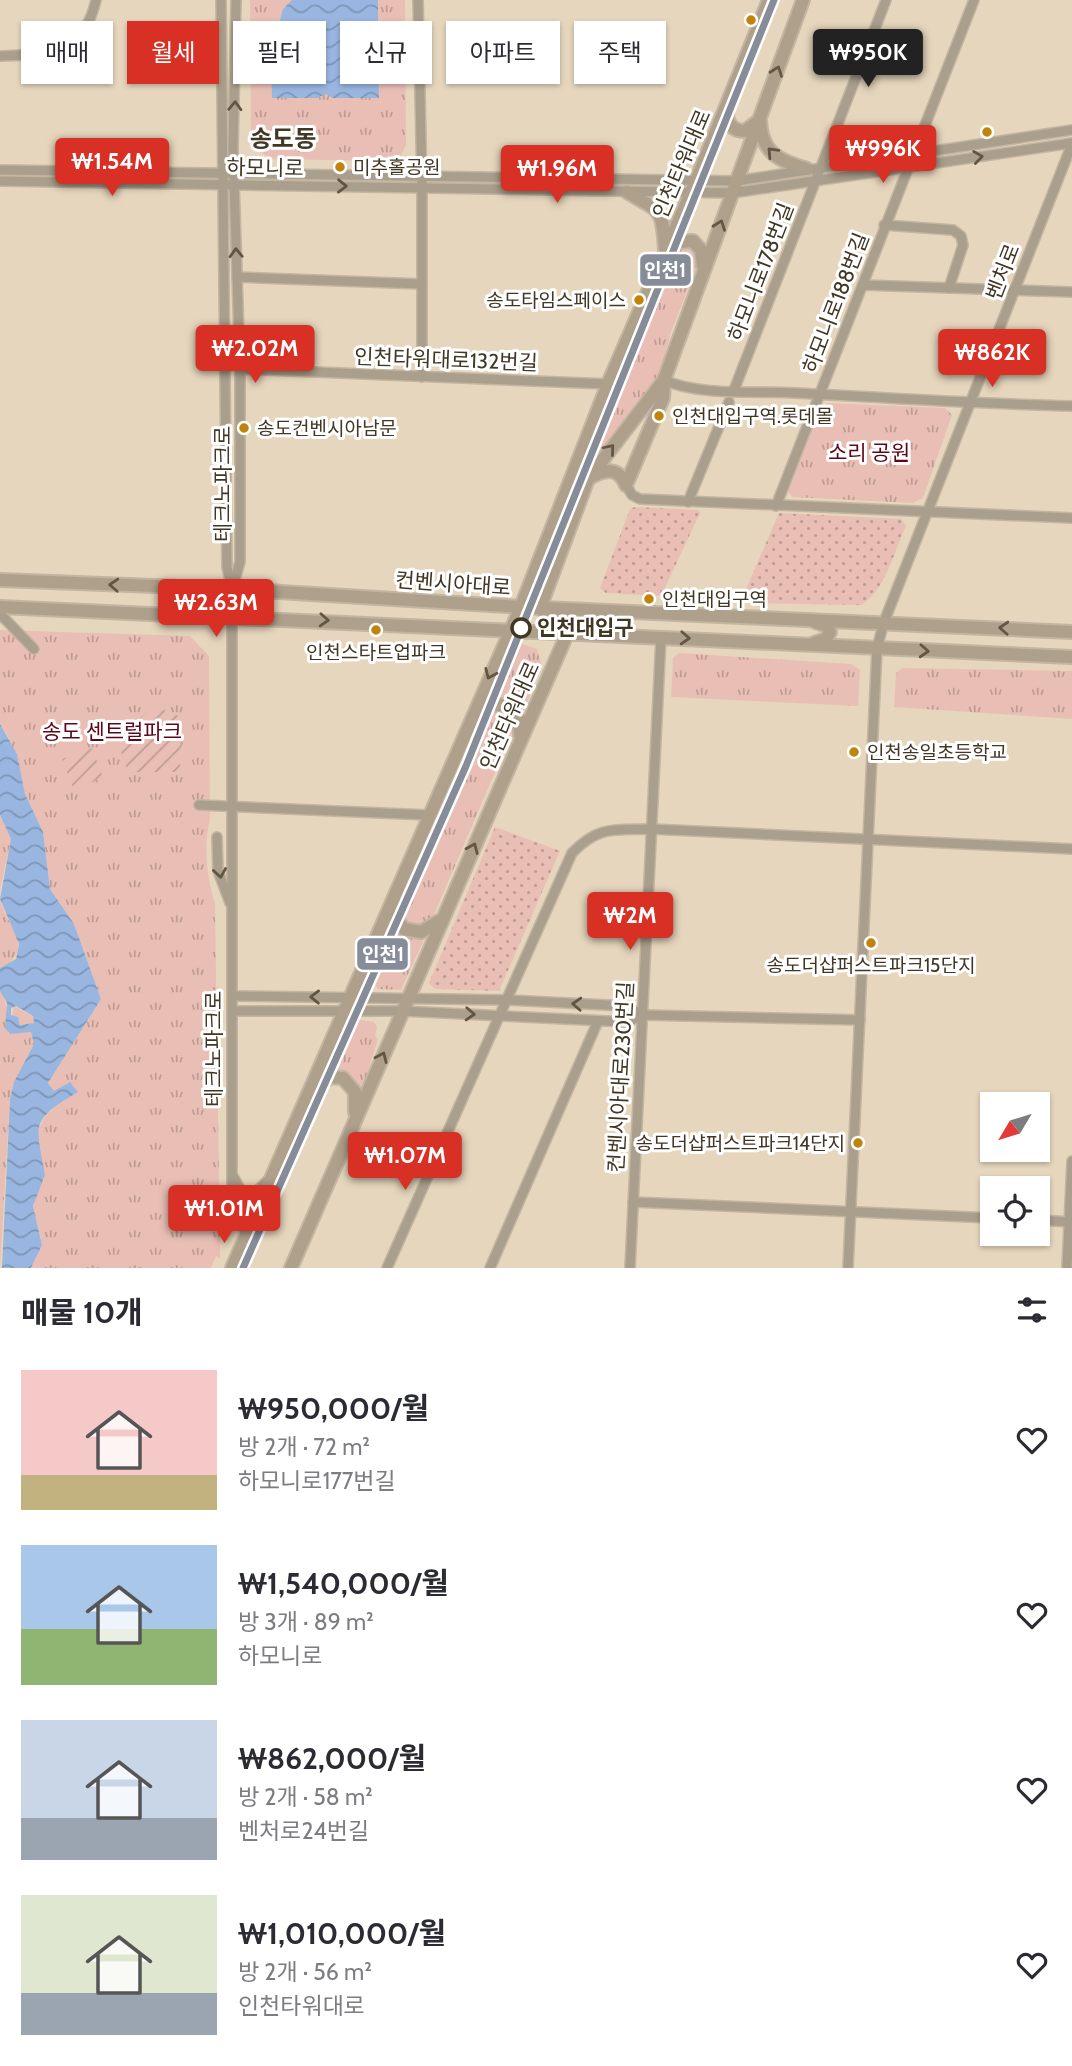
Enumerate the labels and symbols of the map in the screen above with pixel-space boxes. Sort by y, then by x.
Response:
unlabelled marker [744,13,758,27]
pin: ₩950K [819,29,917,89]
one-way arrow [768,65,782,77]
one-way arrow [227,100,242,111]
street label: 인천타워대로 [647,106,716,222]
district label: 송도동 [250,124,316,153]
pin: ₩996K [834,125,932,185]
unlabelled marker [980,125,994,139]
pin: ₩1.54M [55,138,169,198]
pin: ₩1.96M [500,146,614,205]
one-way arrow [768,147,780,160]
one-way arrow [972,149,983,164]
street label: 하모니로 [226,154,304,181]
place label: 미추홀공원 [353,156,440,179]
marker: 미추홀공원 [333,160,347,174]
one-way arrow [337,179,348,194]
street label: 하모니로178번길 [723,199,798,344]
one-way arrow [712,220,726,232]
street label: 하모니로188번길 [797,229,874,376]
street label: 벤처로 [980,240,1025,303]
one-way arrow [229,247,244,258]
line badge: 인천1 [639,253,692,287]
text: 인천1 [644,259,686,282]
place label: 송도타임스페이스 [486,289,626,312]
marker: 송도타임스페이스 [632,293,646,307]
pin: ₩2.02M [198,326,312,385]
pin: ₩862K [943,330,1041,389]
street label: 인천타워대로132번길 [354,344,538,375]
place label: 인천대입구역.롯데몰 [672,405,833,428]
marker: 인천대입구역.롯데몰 [652,409,666,423]
place label: 송도컨벤시아남문 [257,417,397,440]
marker: 송도컨벤시아남문 [237,421,251,435]
street label: 테크노파크로 [210,426,235,542]
park label: 소리 공원 [828,440,910,465]
one-way arrow [602,444,614,457]
street label: 컨벤시아대로 [394,567,512,600]
one-way arrow [109,578,120,593]
pin: ₩2.63M [159,580,273,639]
place label: 인천대입구역 [662,588,767,611]
marker: 인천대입구역 [642,592,656,606]
one-way arrow [319,612,330,627]
place label: 인천대입구 [537,615,634,640]
marker: 인천대입구 [511,618,531,638]
one-way arrow [998,621,1009,636]
marker: 인천스타트업파크 [369,623,383,637]
one-way arrow [680,631,691,646]
place label: 인천스타트업파크 [306,641,446,664]
one-way arrow [919,643,930,658]
street label: 인천타워대로 [475,658,545,774]
one-way arrow [484,667,498,679]
park label: 송도 센트럴파크 [42,719,182,744]
place label: 인천송일초등학교 [867,741,1007,764]
marker: 인천송일초등학교 [847,745,861,759]
one-way arrow [465,843,479,856]
one-way arrow [212,867,227,879]
pin: ₩2M [596,892,664,952]
marker: 송도더샵퍼스트파크15단지 [864,936,878,950]
line badge: 인천1 [356,937,409,971]
text: 인천1 [362,943,404,966]
place label: 송도더샵퍼스트파크15단지 [767,954,975,977]
street label: 컨벤시아대로230번길 [603,981,638,1173]
one-way arrow [309,989,320,1004]
street label: 테크노파크로 [201,991,226,1107]
one-way arrow [571,996,582,1011]
one-way arrow [465,1007,476,1022]
one-way arrow [373,1051,387,1063]
north arrow [980,1092,1050,1162]
pin: ₩1.07M [348,1132,462,1192]
place label: 송도더샵퍼스트파크14단지 [636,1132,845,1155]
marker: 송도더샵퍼스트파크14단지 [851,1136,865,1150]
pin: ₩1.01M [167,1186,281,1245]

